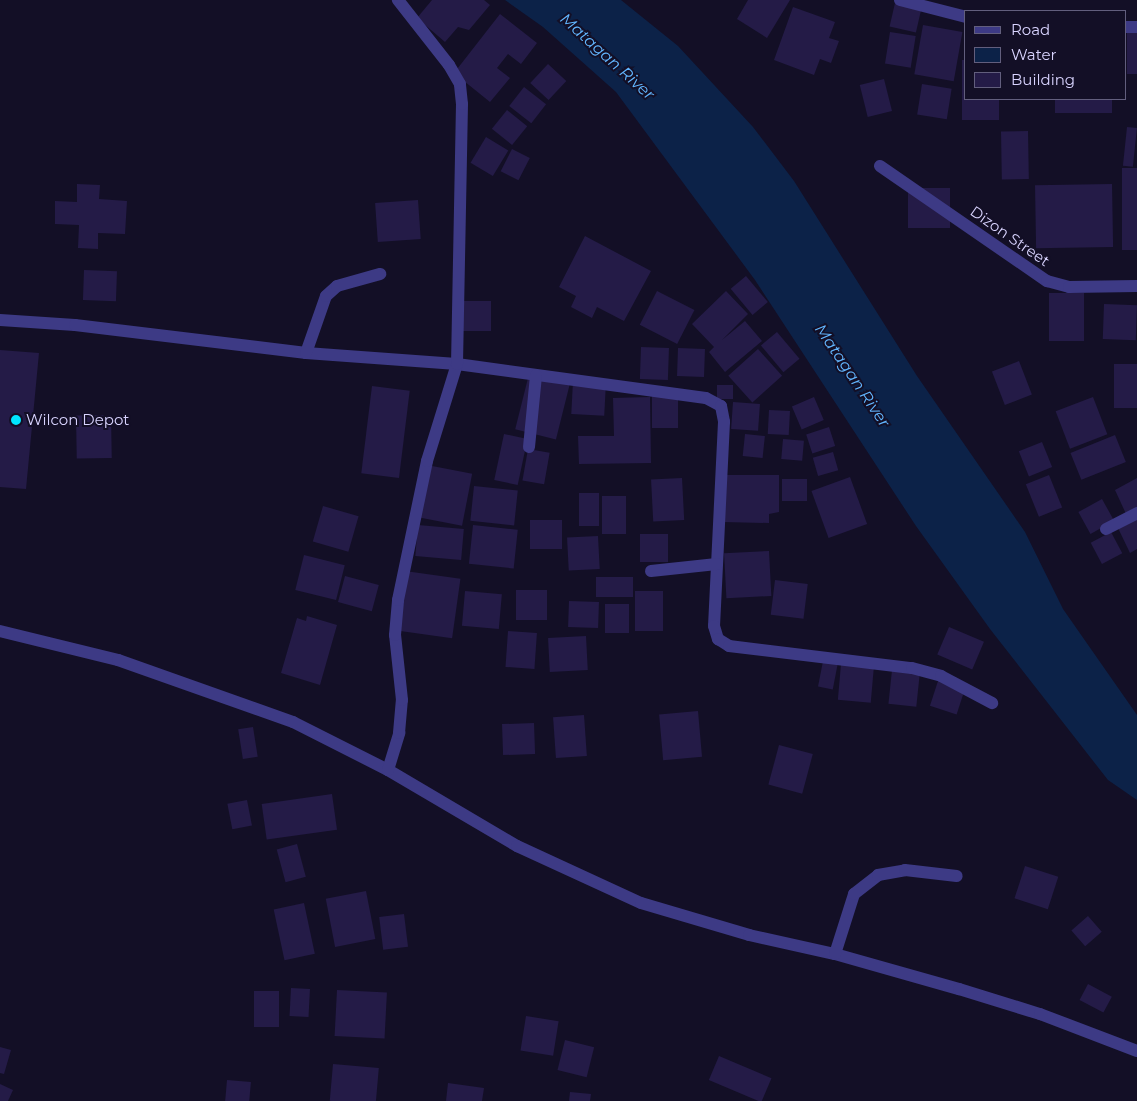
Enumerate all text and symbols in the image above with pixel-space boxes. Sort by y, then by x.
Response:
water label: Matagan River [556,10,658,104]
legend [964,10,1127,100]
text: Road [1011,20,1050,39]
text: Water [1011,45,1057,64]
text: Building [1011,70,1075,89]
street label: Dizon Street [967,202,1053,270]
water label: Matagan River [810,321,894,431]
place label: Wilcon Depot [26,411,129,429]
marker: Wilcon Depot [10,414,22,426]

